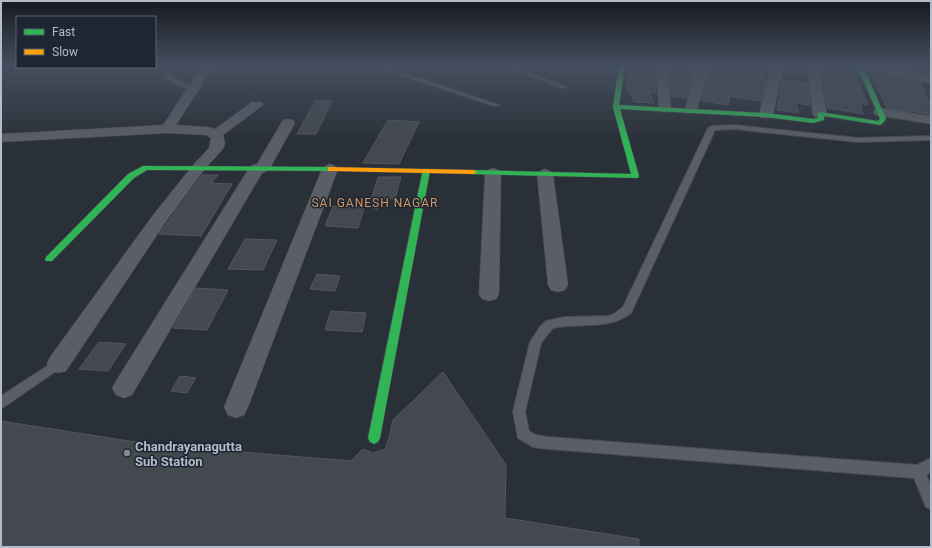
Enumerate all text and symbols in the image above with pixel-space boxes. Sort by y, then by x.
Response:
legend [16,16,156,68]
text: Fast [52,25,75,39]
text: Slow [52,45,78,59]
district label: SAI GANESH NAGAR [311,196,439,210]
place label: Chandrayanagutta Sub Station [135,439,242,469]
marker: Chandrayanagutta Sub Station [122,448,132,458]

